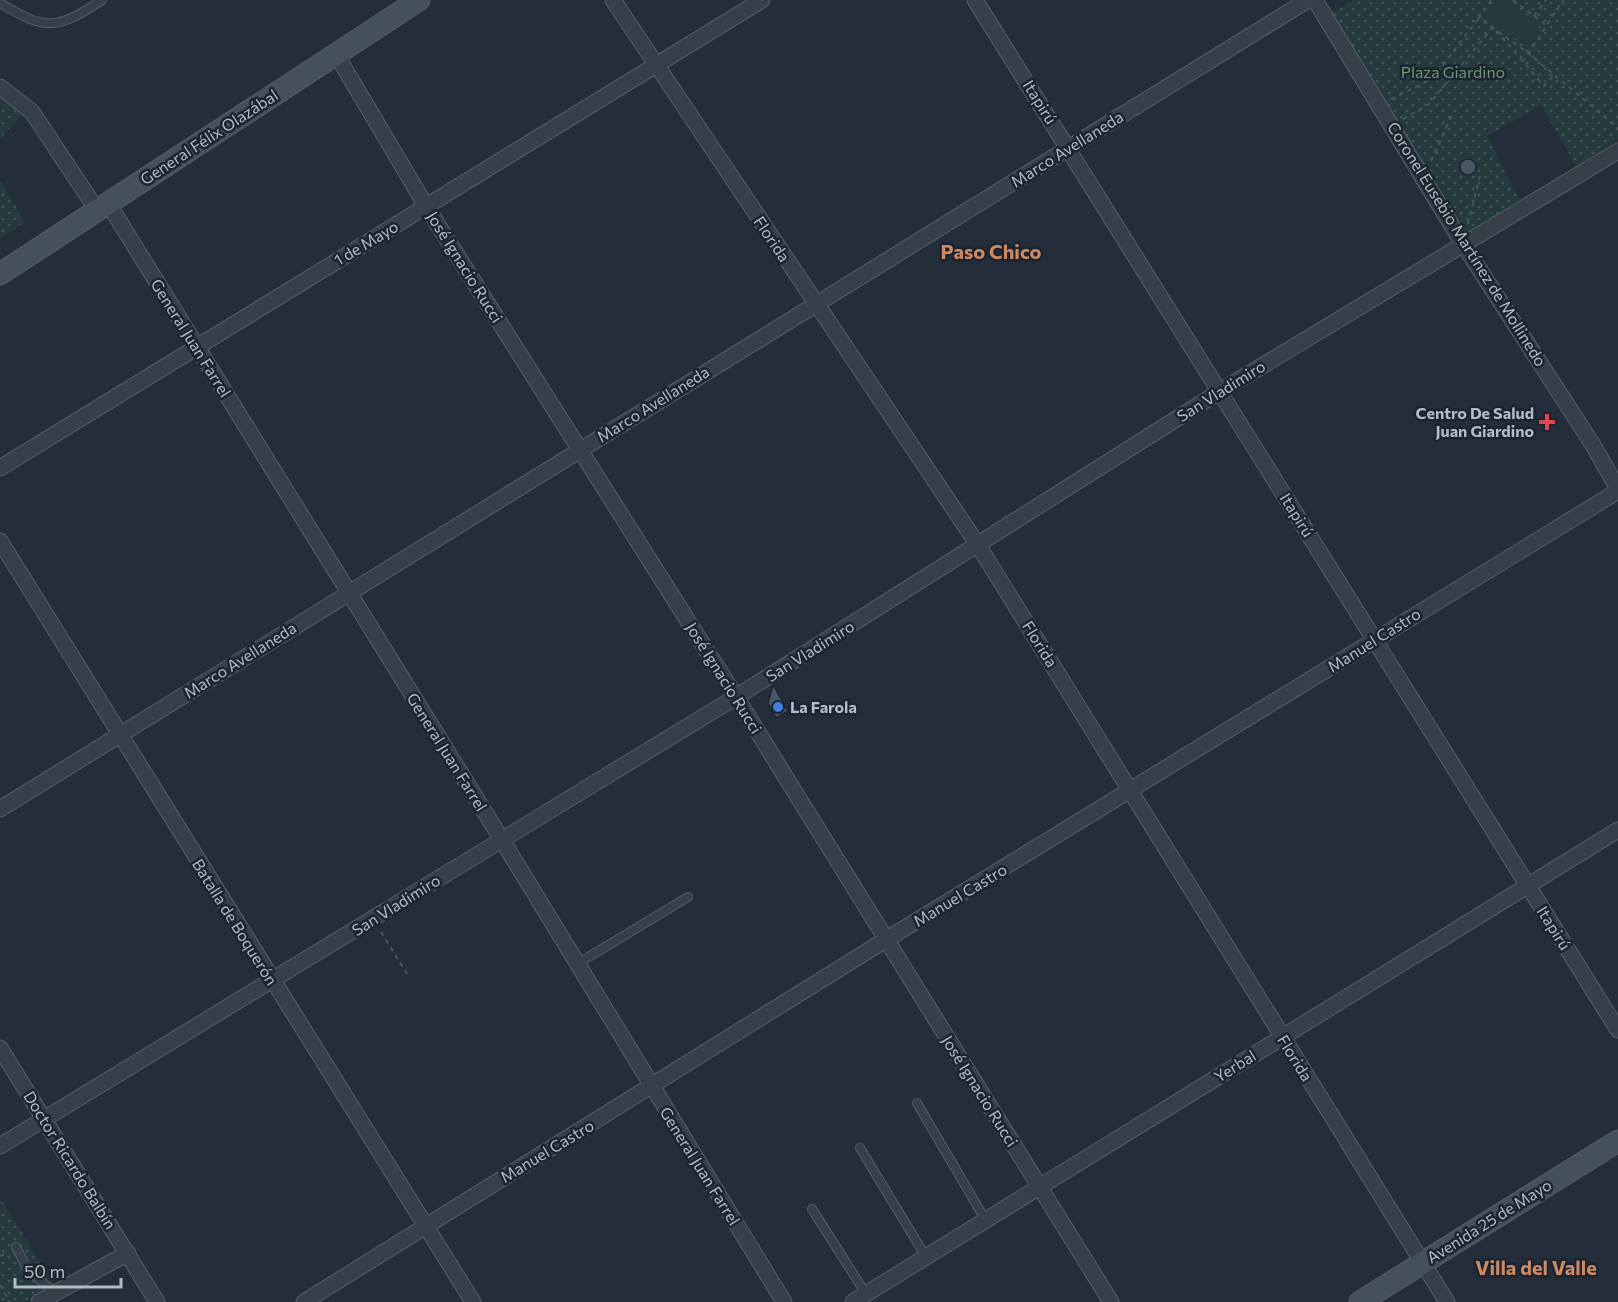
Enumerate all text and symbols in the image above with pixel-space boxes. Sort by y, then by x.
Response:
park label: Plaza Giardino [1401,62,1505,81]
street label: Itapirú [1020,76,1061,127]
street label: General Félix Olazábal [136,85,281,188]
street label: Marco Avellaneda [1007,106,1126,191]
street label: Coronel Eusebio Martínez de Mollinedo [1384,118,1551,370]
street label: José Ignacio Rucci [424,208,507,326]
street label: Florida [750,212,795,265]
street label: 1 de Mayo [330,216,401,269]
district label: Paso Chico [940,239,1042,263]
street label: General Juan Farrel [147,275,235,400]
street label: San Vladimiro [1173,356,1268,425]
street label: Marco Avellaneda [593,361,712,446]
place label: Centro De Salud Juan Giardino [1416,403,1534,440]
marker: Centro De Salud Juan Giardino [1538,413,1556,431]
street label: Itapirú [1277,489,1318,540]
street label: Manuel Castro [1324,603,1424,676]
street label: San Vladimiro [762,616,857,685]
street label: Marco Avellaneda [180,617,299,702]
street label: Florida [1019,617,1062,670]
street label: José Ignacio Rucci [683,619,766,737]
street label: General Juan Farrel [403,689,491,814]
place label: La Farola [790,697,857,716]
marker: La Farola [771,700,785,714]
street label: Batalla de Boquerón [189,855,282,988]
street label: Manuel Castro [909,859,1010,930]
street label: San Vladimiro [348,870,443,939]
street label: Itapirú [1534,902,1575,953]
street label: Florida [1274,1031,1317,1084]
street label: José Ignacio Rucci [939,1032,1022,1150]
street label: Yerbal [1210,1045,1259,1086]
street label: Doctor Ricardo Balbín [20,1087,121,1232]
street label: General Juan Farrel [656,1103,744,1228]
street label: Manuel Castro [496,1115,597,1186]
street label: Avenida 25 de Mayo [1423,1174,1555,1267]
scale bar [15,1251,122,1289]
district label: Villa del Valle [1475,1255,1597,1279]
text: 50 m [24,1260,65,1282]

